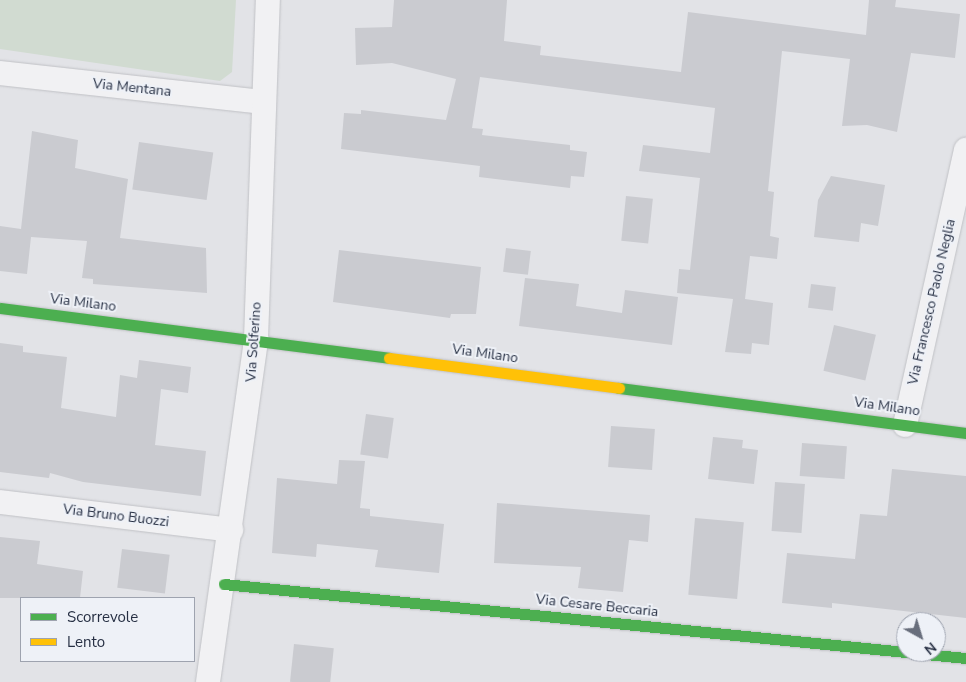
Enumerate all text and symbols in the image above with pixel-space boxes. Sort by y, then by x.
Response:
street label: Via Mentana [92,76,172,100]
street label: Via Francesco Paolo Neglia [905,217,959,387]
street label: Via Milano [49,291,117,315]
street label: Via Solferino [243,301,265,383]
street label: Via Milano [451,341,519,367]
street label: Via Milano [853,394,921,420]
street label: Via Bruno Buozzi [62,501,170,531]
street label: Via Cesare Beccaria [535,591,659,621]
legend [20,597,195,662]
text: Scorrevole [67,607,138,627]
north arrow [896,612,946,662]
text: Lento [67,632,105,652]
text: N [920,638,940,659]

